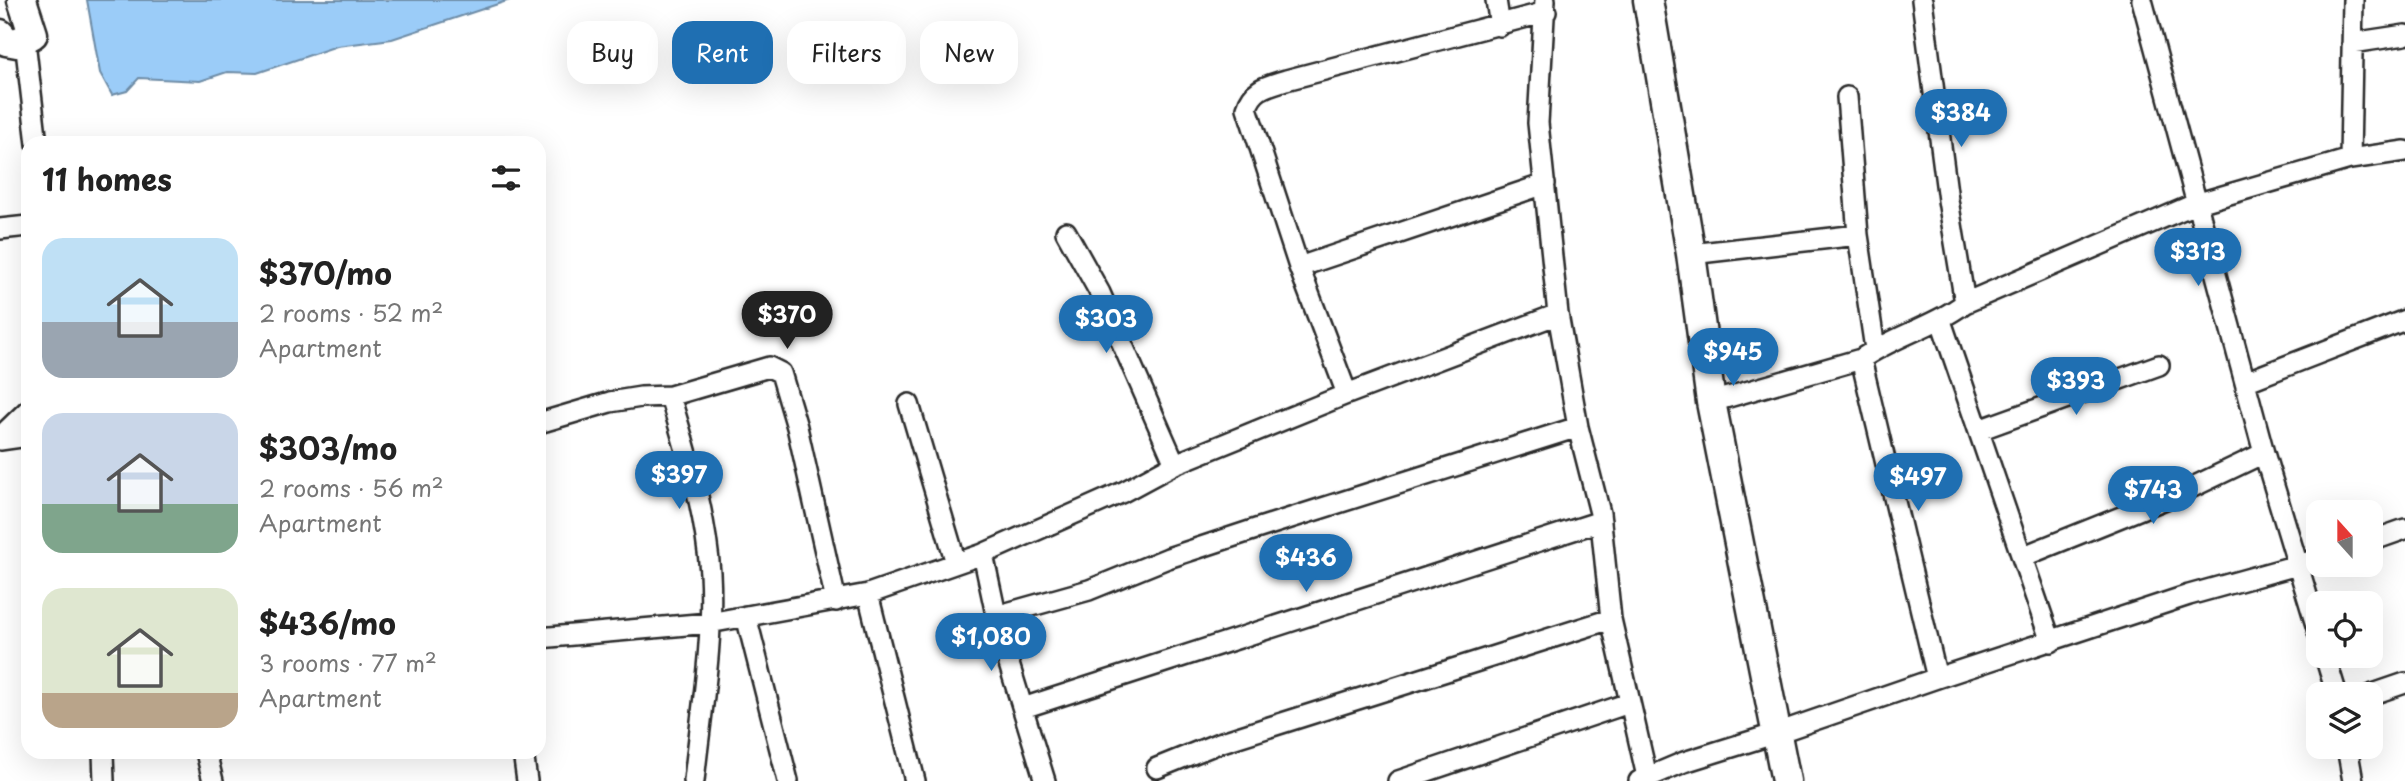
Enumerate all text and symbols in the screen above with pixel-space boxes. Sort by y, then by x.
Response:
chip: Buy [567,21,658,84]
chip: Rent [672,21,773,84]
chip: Filters [787,21,906,84]
chip: New [920,21,1018,84]
pin: $384 [1920,90,2002,149]
text: $384 [1931,94,1991,129]
text: 11 homes [42,156,172,201]
icon: filters [487,159,525,197]
pin: $313 [2157,229,2239,288]
text: $313 [2170,233,2226,268]
text: $370/mo [259,250,392,295]
icon: home [98,266,182,350]
pin: $370 [746,292,828,351]
text: 2 rooms · 52 m² [259,295,443,330]
text: $370 [758,296,816,331]
pin: $303 [1065,296,1147,355]
text: $303 [1075,300,1137,335]
pin: $945 [1692,328,1774,388]
text: Apartment [259,330,382,365]
text: $945 [1703,333,1763,368]
pin: $393 [2035,358,2117,417]
text: $393 [2047,362,2105,397]
text: $303/mo [259,425,397,470]
icon: home [98,441,182,525]
pin: $397 [638,452,720,511]
pin: $497 [1877,454,1959,513]
text: $397 [651,456,707,491]
text: $497 [1890,458,1946,493]
pin: $743 [2112,466,2194,526]
text: 2 rooms · 56 m² [259,470,444,505]
text: $743 [2124,471,2182,506]
north arrow [2306,500,2384,578]
map controls [2306,500,2383,759]
text: Apartment [259,505,382,540]
pin: $436 [1265,534,1347,594]
text: $436 [1275,539,1337,574]
button: locate [2306,591,2383,668]
text: $436/mo [259,600,396,645]
pin: $1,080 [934,614,1048,673]
icon: home [98,616,182,700]
text: $1,080 [951,618,1031,653]
text: 3 rooms · 77 m² [259,645,437,680]
text: Apartment [259,680,382,715]
button: layers [2306,682,2383,759]

